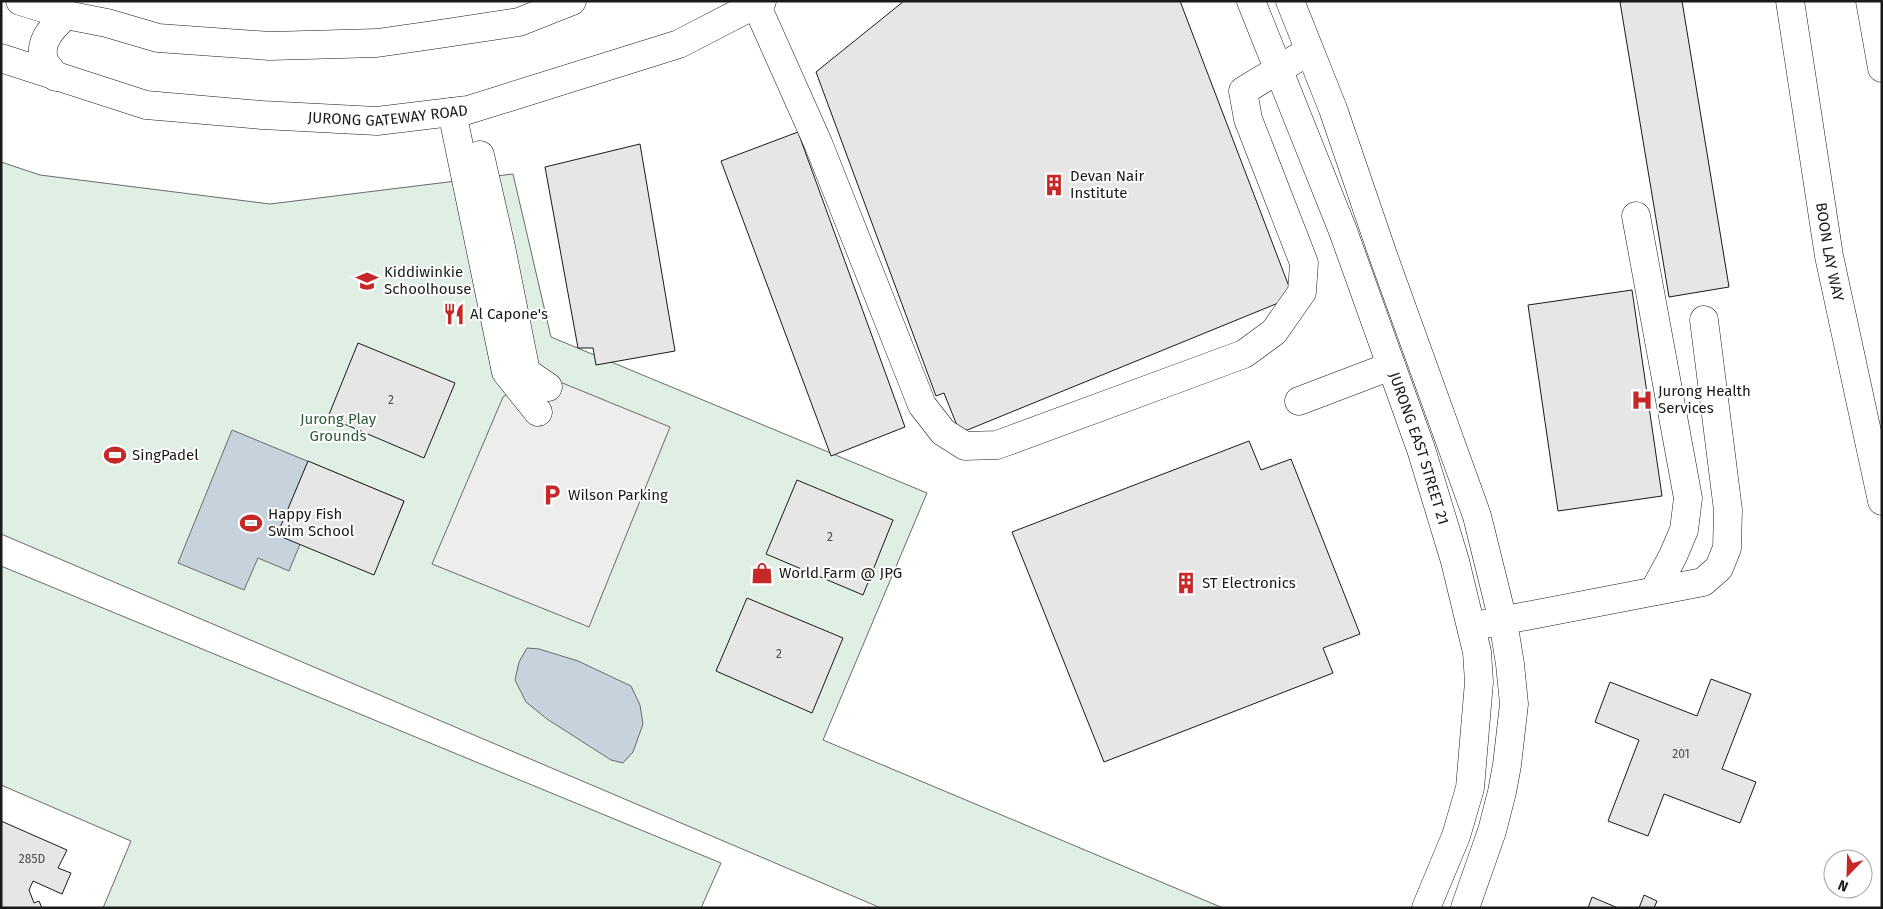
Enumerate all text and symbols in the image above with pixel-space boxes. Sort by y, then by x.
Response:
street label: JURONG GATEWAY ROAD [307,101,469,130]
place label: Devan Nair Institute [1070,167,1144,202]
building icon: Devan Nair Institute [1041,172,1067,198]
street label: BOON LAY WAY [1812,201,1848,304]
place label: Kiddiwinkie Schoolhouse [384,263,472,298]
school or university icon: Kiddiwinkie Schoolhouse [354,268,380,294]
restaurant icon: Al Capone's [441,301,467,327]
place label: Al Capone's [470,305,548,323]
street label: JURONG EAST STREET 21 [1385,370,1452,527]
place label: Jurong Health Services [1658,382,1751,417]
hospital icon: Jurong Health Services [1629,387,1655,413]
house number: 2 [388,393,394,407]
park label: Jurong Play Grounds [300,410,377,445]
sports icon: SingPadel [102,442,128,468]
place label: SingPadel [132,446,199,464]
parking icon: Wilson Parking [539,482,565,508]
place label: Wilson Parking [568,486,668,504]
place label: Happy Fish Swim School [268,505,355,540]
sports icon: Happy Fish Swim School [238,510,264,536]
house number: 2 [827,530,833,544]
shop icon: World Farm @ JPG [749,560,775,586]
place label: World Farm @ JPG [779,564,902,582]
building icon: ST Electronics [1173,570,1199,596]
place label: ST Electronics [1202,574,1296,592]
house number: 2 [776,647,782,661]
house number: 201 [1672,747,1690,761]
north arrow [1823,849,1873,899]
house number: 285D [19,852,45,866]
text: N [1836,876,1851,895]

